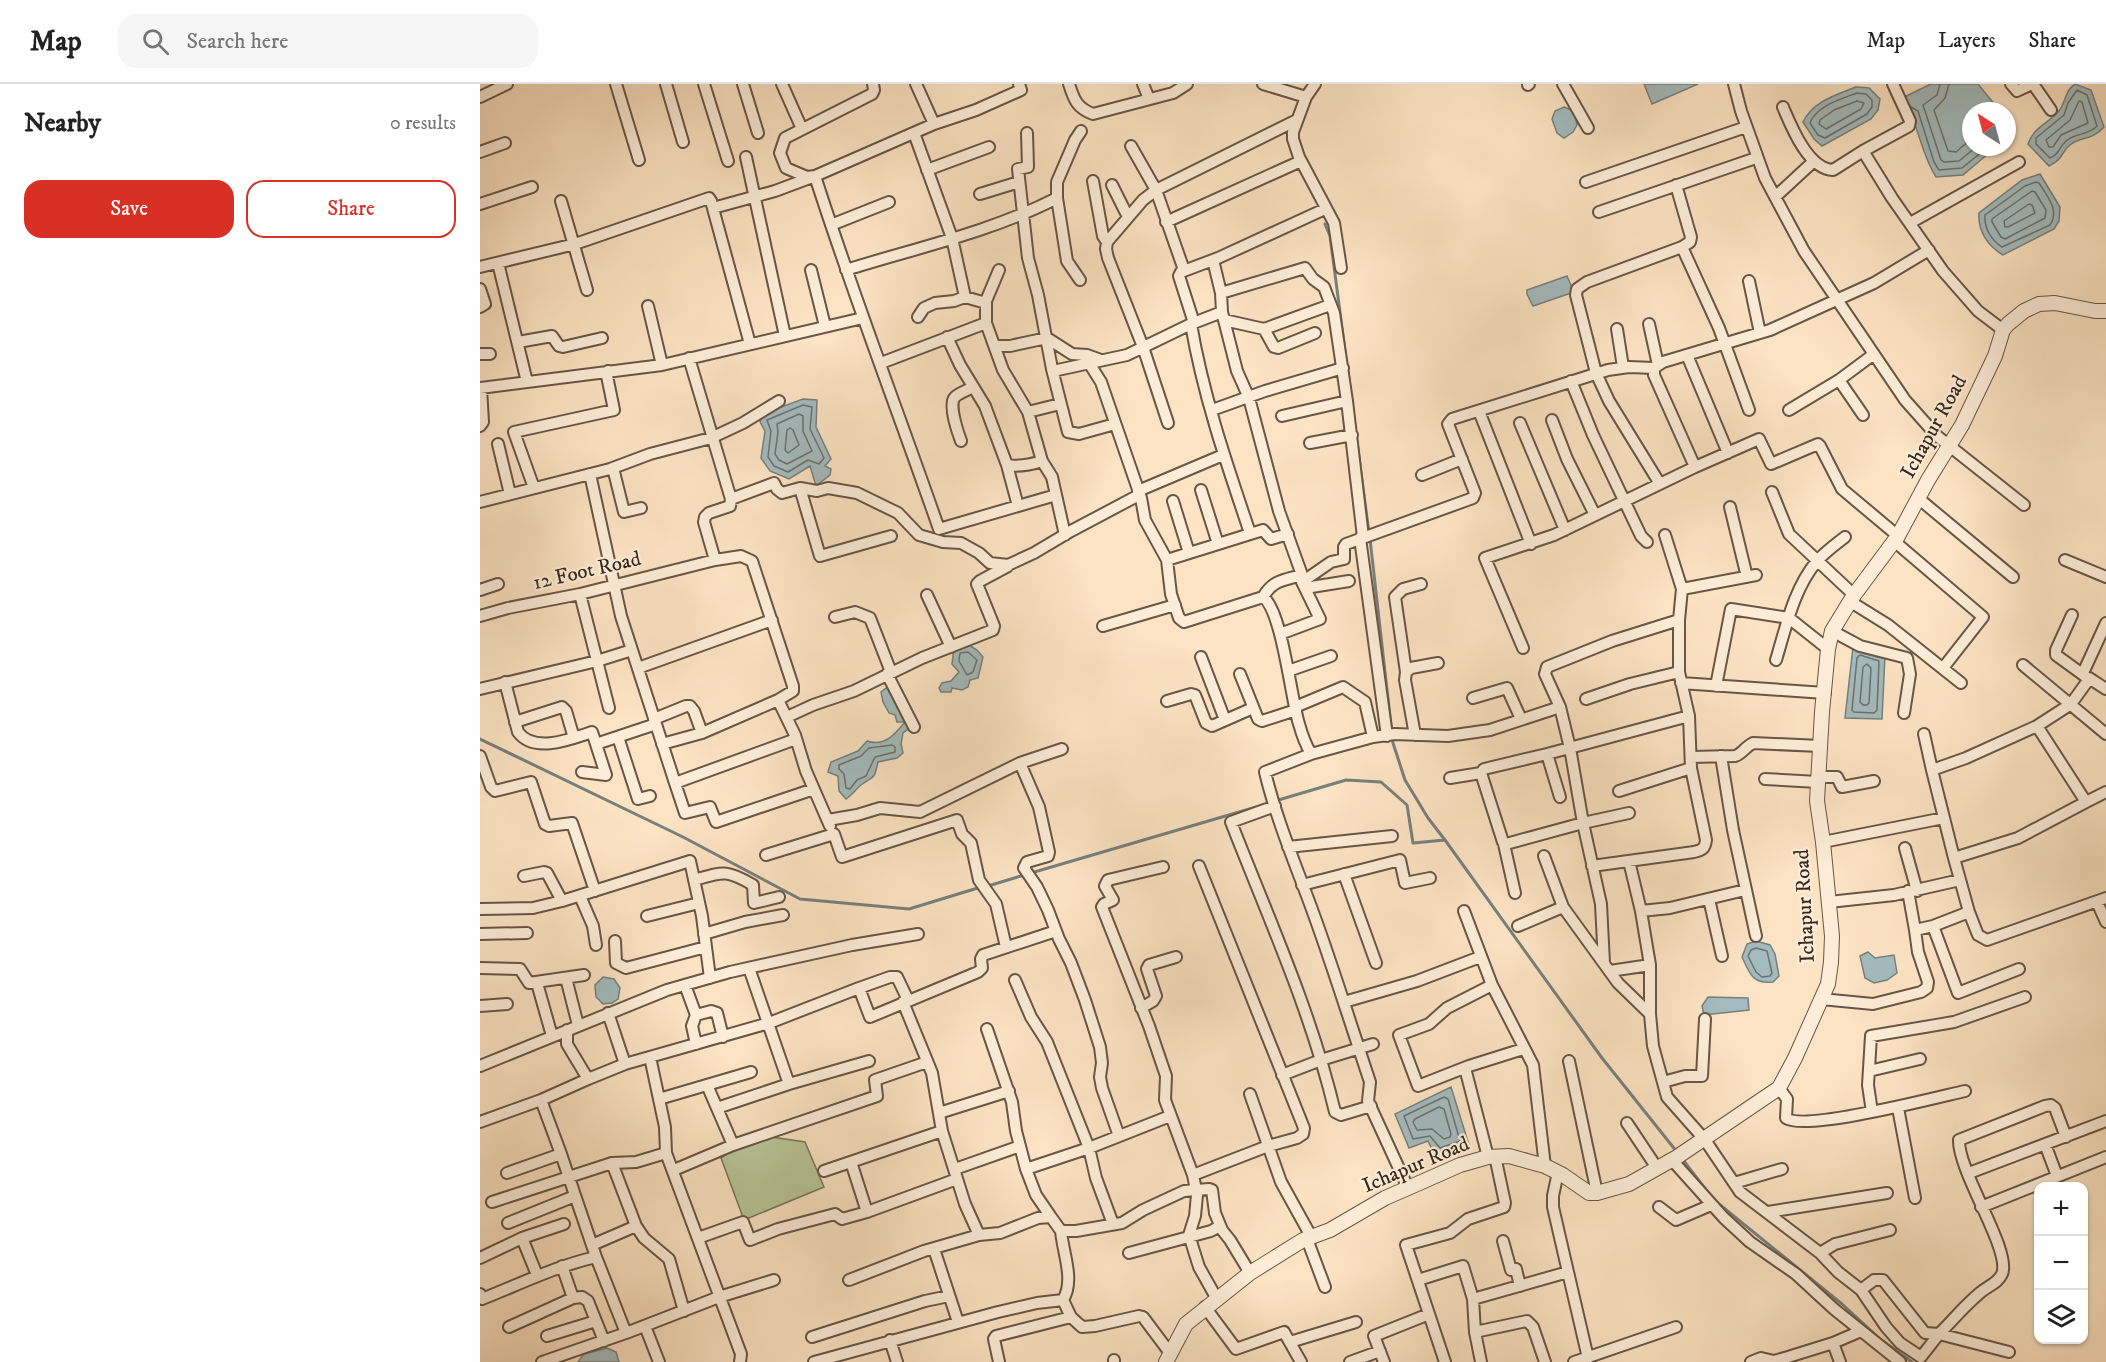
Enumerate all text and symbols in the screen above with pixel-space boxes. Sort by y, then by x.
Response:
search box [118,14,538,68]
text: Map [30,24,82,59]
icon: search [139,25,172,58]
text: Search here [187,28,288,55]
text: Map [1866,28,1905,54]
text: Layers [1938,28,1996,54]
text: Share [2029,28,2076,54]
north arrow [1962,102,2016,156]
text: Nearby [24,107,101,140]
text: 0 results [390,111,456,136]
button: Save [24,180,234,238]
button: Share [246,180,456,238]
street label: Ichapur Road [1895,370,1973,483]
street label: 12 Foot Road [531,546,644,596]
street label: Ichapur Road [1789,848,1821,964]
street label: Ichapur Road [1359,1131,1474,1199]
map controls [2034,1182,2088,1344]
button: + [2034,1182,2088,1236]
button: − [2034,1236,2088,1290]
button: layers [2034,1290,2088,1344]

